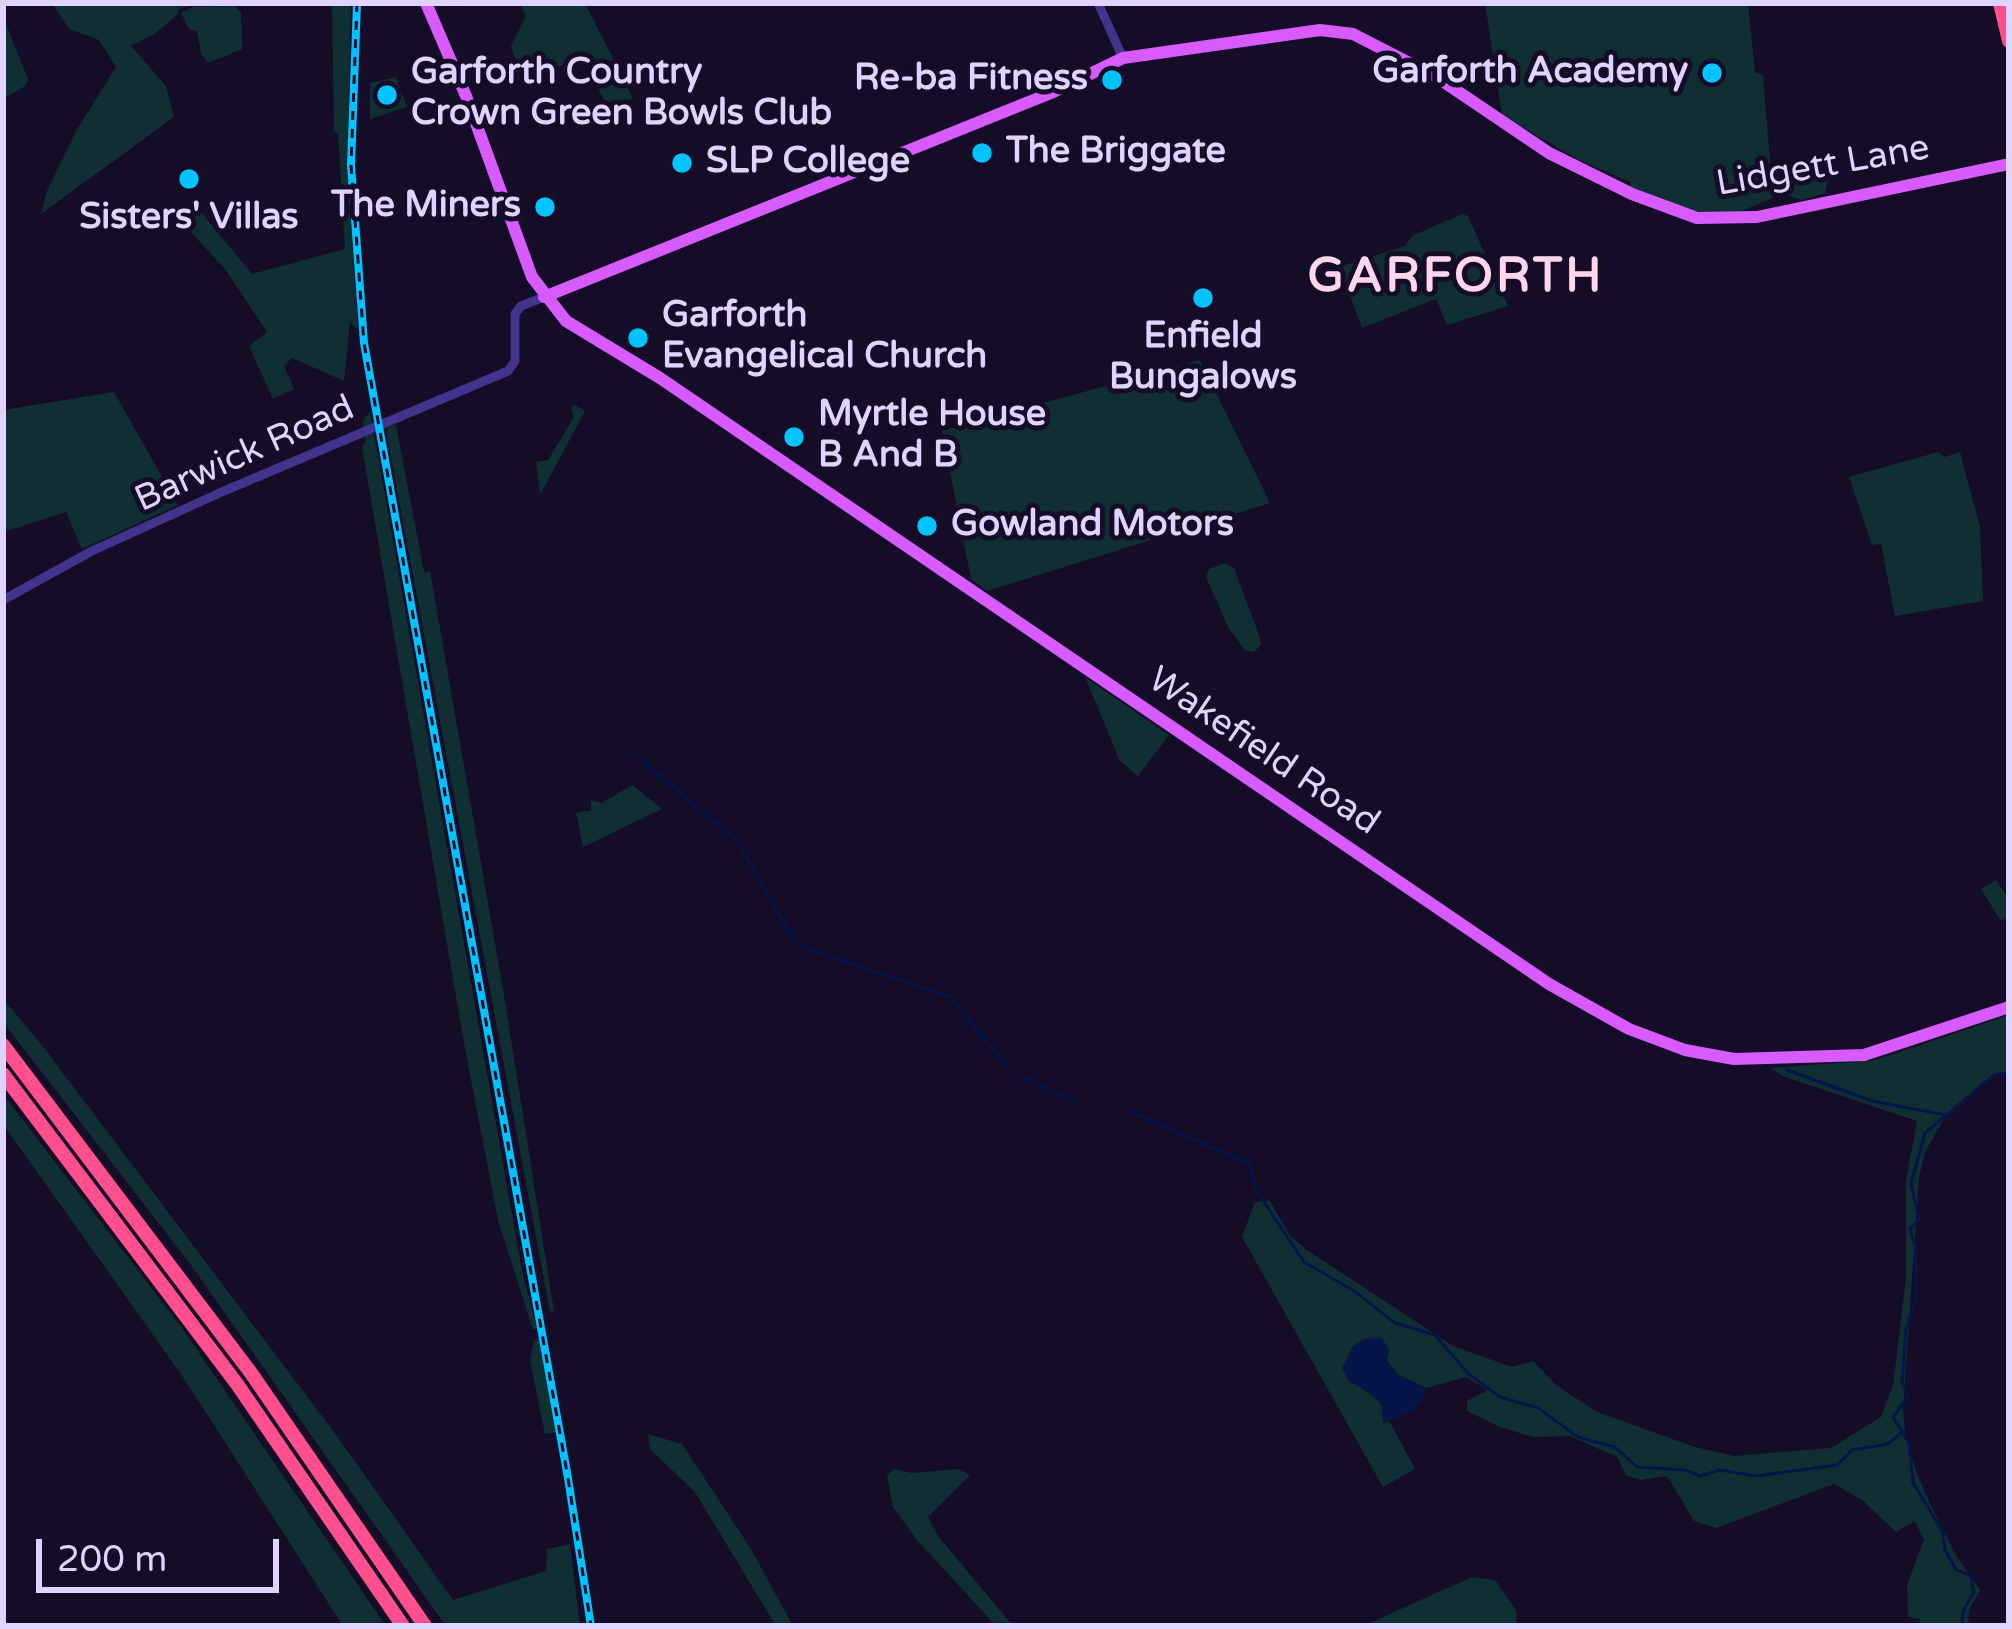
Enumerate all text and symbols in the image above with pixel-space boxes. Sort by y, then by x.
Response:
place label: Garforth Academy [1372,51,1688,95]
place label: Garforth Country Crown Green Bowls Club [411,52,832,137]
place label: Re-ba Fitness [854,58,1088,102]
marker: Garforth Academy [1699,60,1725,86]
marker: Re-ba Fitness [1099,67,1125,93]
marker: Garforth Country Crown Green Bowls Club [374,82,400,108]
street label: Lidgett Lane [1713,127,1933,207]
place label: The Briggate [1006,131,1226,175]
marker: The Briggate [969,140,995,166]
place label: SLP College [706,141,910,185]
marker: SLP College [669,150,695,176]
marker: Sisters' Villas [176,166,202,192]
place label: The Miners [331,185,521,229]
marker: The Miners [532,194,558,220]
place label: Sisters' Villas [79,197,299,241]
district label: GARFORTH [1307,249,1605,307]
marker: Enfield Bungalows [1190,285,1216,311]
place label: Garforth Evangelical Church [662,295,987,380]
place label: Enfield Bungalows [1109,316,1297,401]
marker: Garforth Evangelical Church [625,325,651,351]
street label: Barwick Road [129,387,361,523]
place label: Myrtle House B And B [818,394,1046,479]
marker: Myrtle House B And B [781,424,807,450]
place label: Gowland Motors [951,504,1234,548]
marker: Gowland Motors [914,513,940,539]
street label: Wakefield Road [1139,659,1387,845]
scale bar [42,1515,285,1589]
text: 200 m [57,1538,167,1581]

